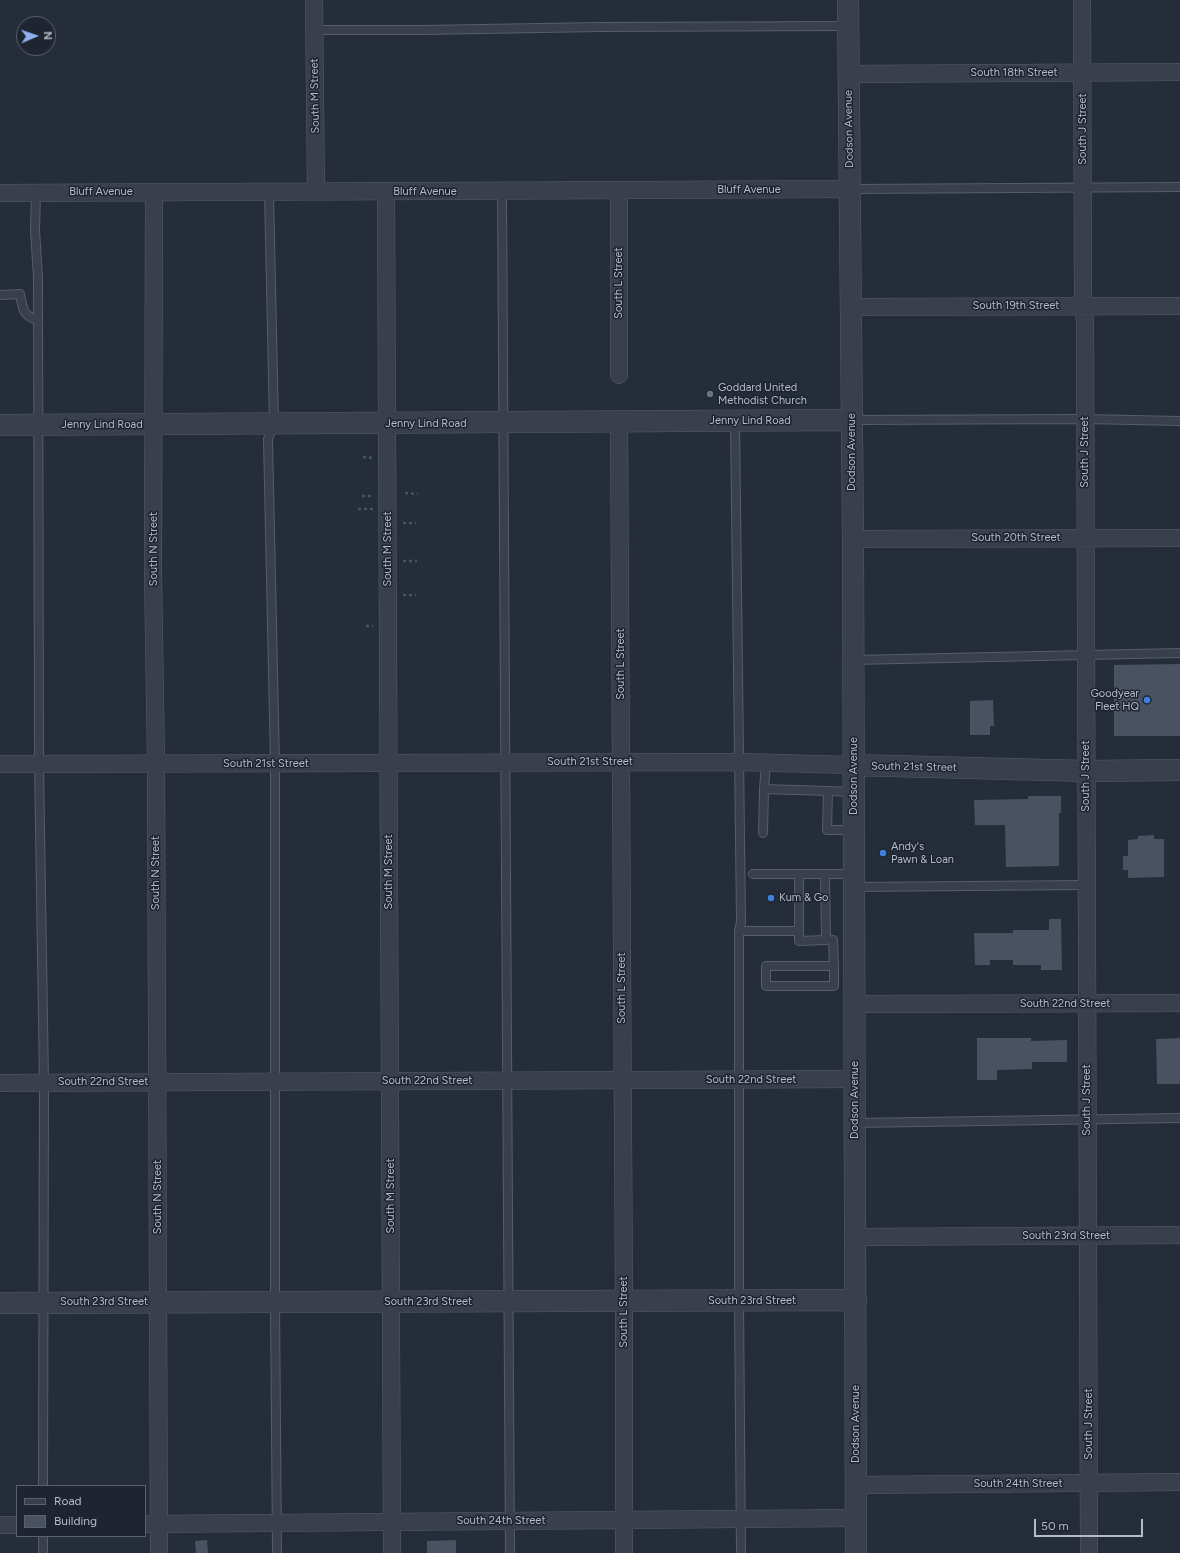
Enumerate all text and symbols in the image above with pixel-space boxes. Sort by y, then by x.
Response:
north arrow [16,16,56,56]
text: N [41,31,54,40]
street label: South M Street [308,58,322,134]
street label: South 18th Street [970,66,1058,80]
street label: Dodson Avenue [842,90,856,168]
street label: South J Street [1076,93,1090,165]
street label: Bluff Avenue [717,183,781,197]
street label: Bluff Avenue [69,185,133,199]
street label: Bluff Avenue [393,185,457,199]
street label: South L Street [612,247,626,319]
street label: South 19th Street [973,299,1059,313]
place label: Goddard United Methodist Church [718,381,807,407]
marker: Goddard United Methodist Church [705,389,715,399]
street label: Dodson Avenue [845,413,859,491]
street label: Jenny Lind Road [709,414,791,428]
street label: South J Street [1078,416,1092,488]
street label: Jenny Lind Road [385,417,467,431]
street label: Jenny Lind Road [61,418,143,432]
street label: South M Street [381,511,395,587]
street label: South N Street [147,512,161,586]
street label: South 20th Street [971,531,1061,545]
street label: South L Street [614,628,628,700]
place label: Goodyear Fleet HQ [1090,687,1139,713]
marker: Goodyear Fleet HQ [1142,695,1152,705]
street label: Dodson Avenue [847,737,861,815]
street label: South J Street [1079,740,1093,812]
street label: South 21st Street [547,755,633,769]
street label: South 21st Street [223,757,309,771]
street label: South 21st Street [871,760,957,774]
street label: South M Street [382,834,396,910]
street label: South N Street [149,836,163,910]
place label: Andy's Pawn & Loan [891,840,954,866]
marker: Andy's Pawn & Loan [878,848,888,858]
place label: Kum & Go [779,891,828,905]
marker: Kum & Go [766,893,776,903]
street label: South L Street [615,952,629,1024]
street label: South 22nd Street [1020,997,1110,1011]
street label: Dodson Avenue [848,1061,862,1139]
street label: South J Street [1080,1064,1094,1136]
street label: South 22nd Street [706,1073,796,1087]
street label: South 22nd Street [382,1074,472,1088]
street label: South 22nd Street [58,1075,148,1089]
street label: South M Street [384,1158,398,1234]
street label: South N Street [151,1160,165,1234]
street label: South 23rd Street [1022,1229,1110,1243]
street label: South L Street [617,1276,631,1348]
street label: South 23rd Street [708,1294,796,1308]
street label: South 23rd Street [60,1295,148,1309]
street label: South 23rd Street [384,1295,472,1309]
street label: Dodson Avenue [849,1385,863,1463]
street label: South J Street [1082,1388,1096,1460]
street label: South 24th Street [973,1477,1063,1491]
legend [16,1485,146,1537]
text: Road [54,1494,82,1508]
scale bar [1036,1511,1145,1537]
text: Building [54,1514,97,1528]
street label: South 24th Street [456,1514,546,1528]
text: 50 m [1041,1519,1069,1533]

